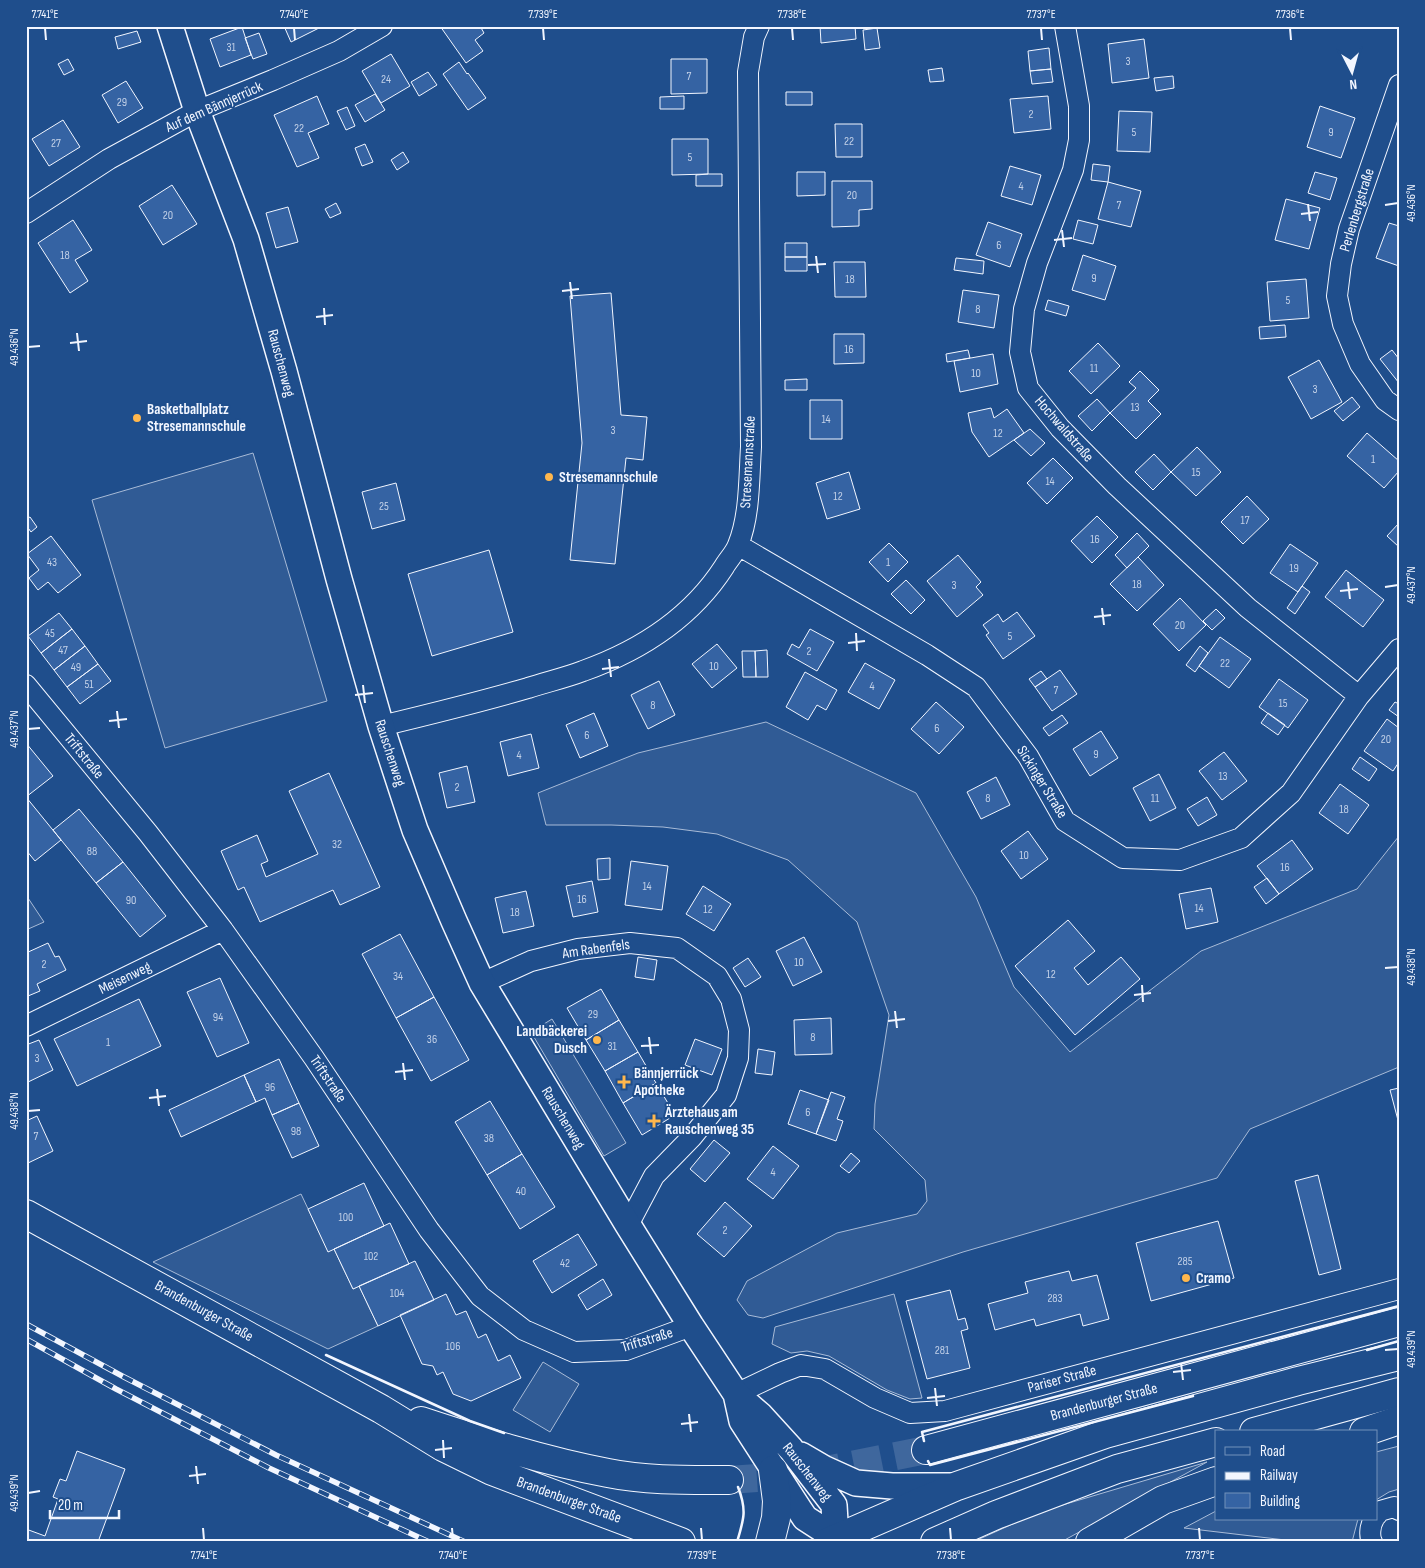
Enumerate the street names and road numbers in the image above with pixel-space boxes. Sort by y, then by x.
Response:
street label: Auf dem Bännjerrück [162,77,266,137]
street label: Perlenbergstraße [1335,166,1379,254]
street label: Rauschenweg [263,327,299,399]
street label: Hochwaldstraße [1030,392,1098,466]
street label: Stresemannstraße [736,415,760,509]
street label: Rauschenweg [370,717,410,789]
street label: Triftstraße [60,729,108,783]
street label: Sickinger Straße [1012,742,1072,822]
street label: Am Rabenfels [560,935,631,963]
street label: Meisenweg [96,957,154,999]
street label: Triftstraße [305,1052,351,1106]
street label: Rauschenweg [537,1083,589,1153]
street label: Brandenburger Straße [151,1276,257,1346]
street label: Triftstraße [619,1323,675,1357]
street label: Pariser Straße [1026,1361,1098,1397]
street label: Brandenburger Straße [1048,1379,1160,1425]
street label: Rauschenweg [778,1439,836,1505]
street label: Brandenburger Straße [514,1472,624,1528]

